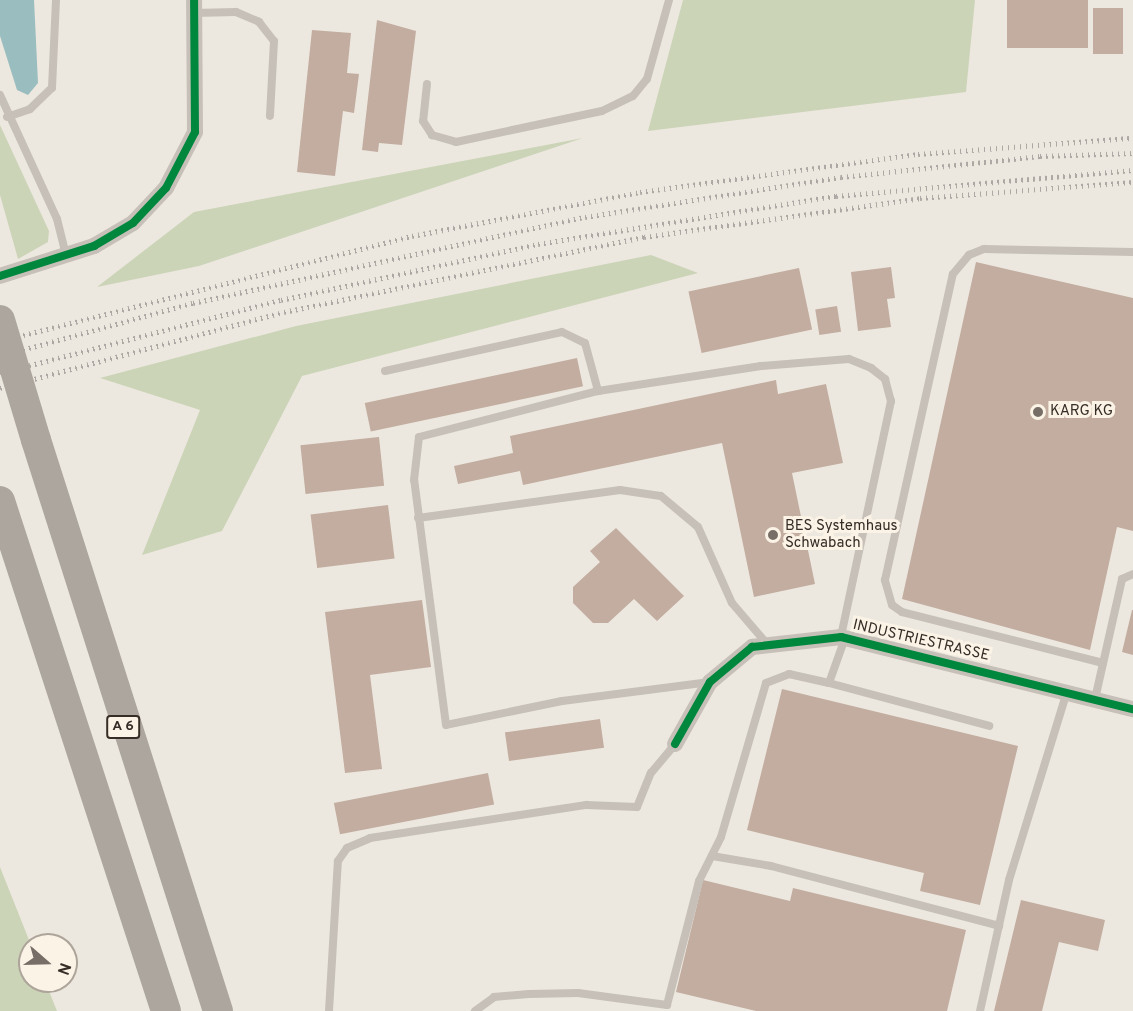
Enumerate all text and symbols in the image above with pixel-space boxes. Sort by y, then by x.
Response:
place label: KARG KG [1050,403,1113,421]
marker: KARG KG [1031,405,1045,419]
place label: BES Systemhaus Schwabach [785,517,898,552]
marker: BES Systemhaus Schwabach [766,528,780,542]
street label: INDUSTRIESTRASSE [851,617,991,665]
road number: A 6 [105,716,141,738]
north arrow [18,933,78,993]
text: N [52,960,74,977]

